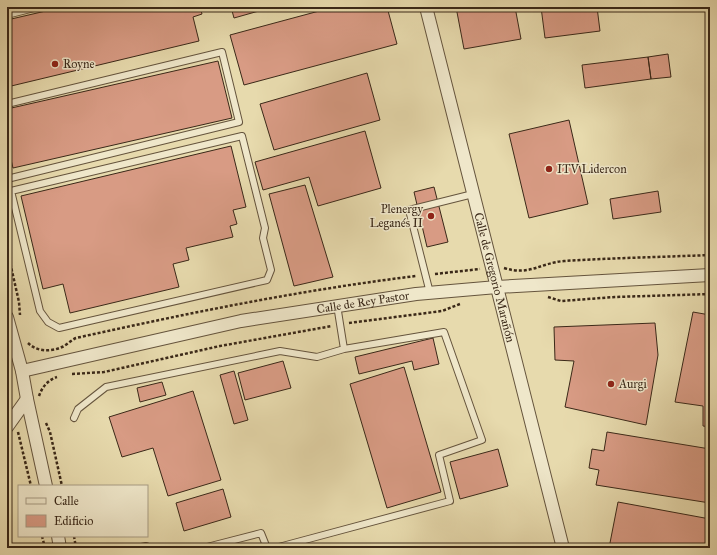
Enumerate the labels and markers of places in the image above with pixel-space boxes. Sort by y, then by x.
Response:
place label: Royne [63,57,94,71]
marker: Royne [50,59,60,69]
place label: ITV Lidercon [557,162,627,176]
marker: ITV Lidercon [544,164,554,174]
place label: Plenergy Leganés II [370,202,423,231]
marker: Plenergy Leganés II [426,211,436,221]
place label: Aurgi [618,377,647,392]
marker: Aurgi [606,379,616,389]

